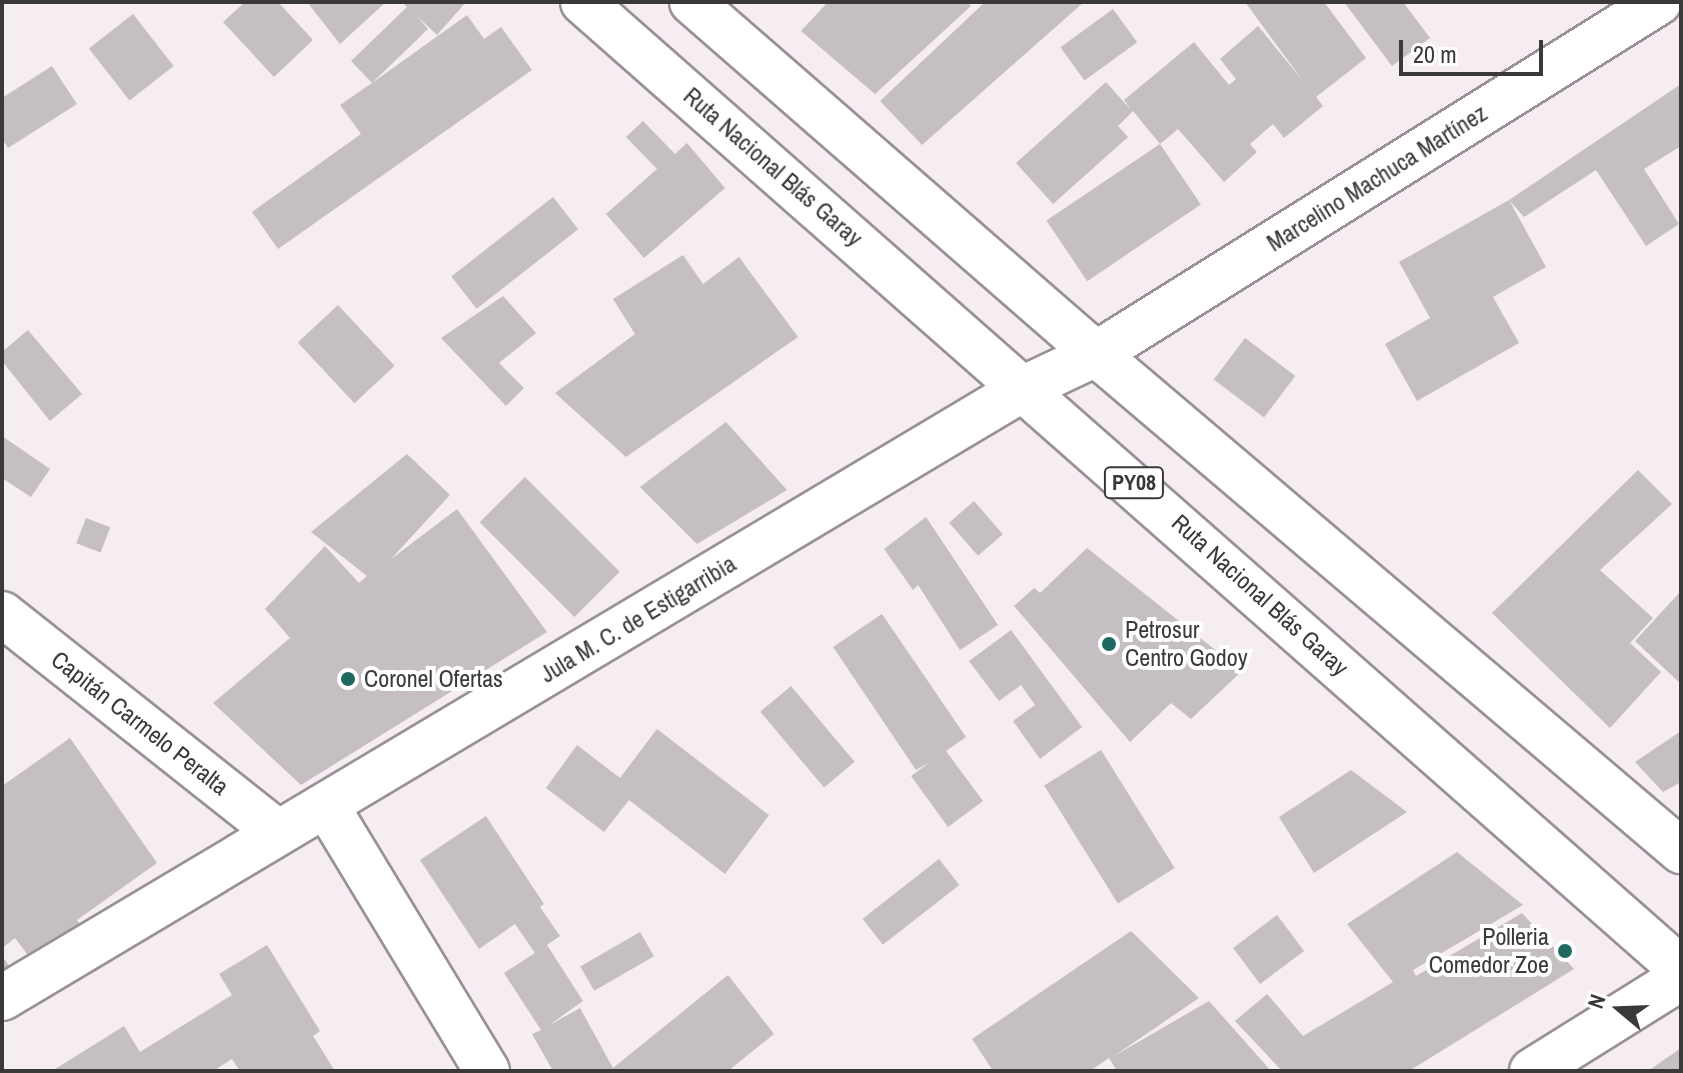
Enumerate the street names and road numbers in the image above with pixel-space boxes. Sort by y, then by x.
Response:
street label: Ruta Nacional Blás Garay [678,81,868,253]
street label: Marcelino Machuca Martínez [1262,99,1492,257]
road number: PY08 [1102,465,1166,501]
street label: Ruta Nacional Blás Garay [1166,508,1354,682]
street label: Jula M. C. de Estigarribia [535,549,741,689]
street label: Capitán Carmelo Peralta [46,645,234,801]

